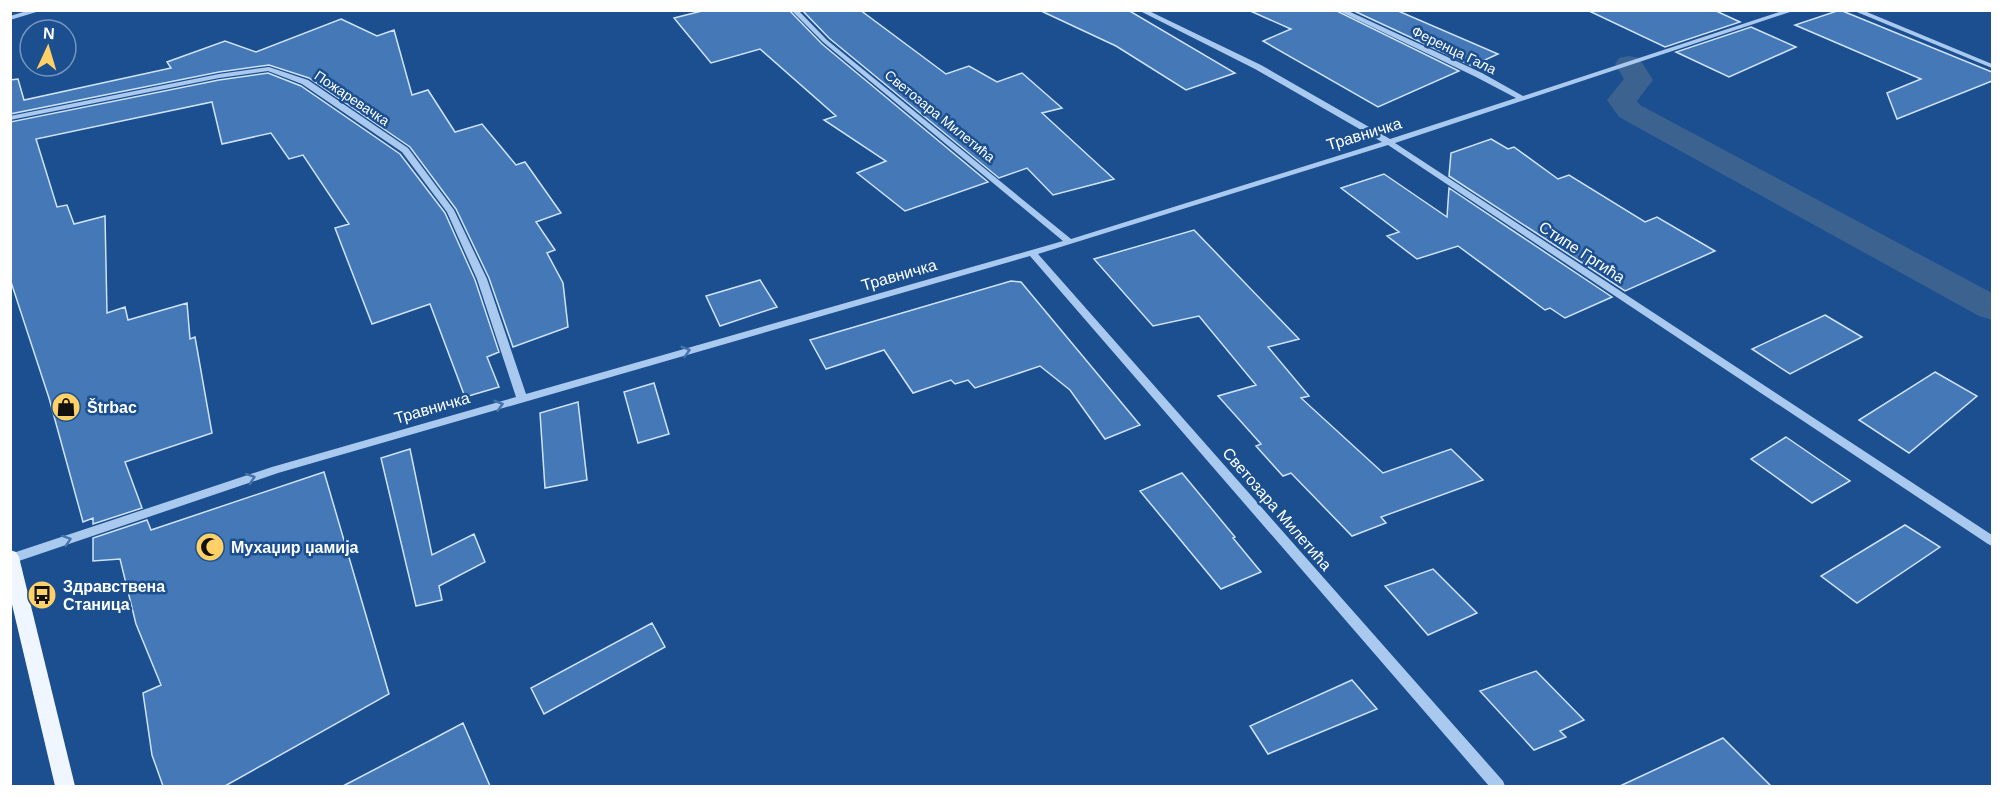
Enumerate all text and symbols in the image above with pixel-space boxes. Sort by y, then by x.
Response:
north arrow [18,18,78,78]
street label: Ференца Гала [1409,23,1499,77]
text: N [43,25,55,42]
street label: Пожаревачка [312,67,393,129]
street label: Светозара Милетића [882,67,998,165]
street label: Травничка [1324,115,1404,153]
street label: Стипе Гргића [1536,218,1628,286]
street label: Травничка [859,256,939,294]
one-way arrow [680,346,691,358]
street label: Травничка [392,389,472,427]
shop icon: Štrbac [50,391,82,423]
place label: Štrbac [87,398,137,416]
one-way arrow [493,399,503,412]
street label: Светозара Милетића [1219,444,1335,574]
one-way arrow [245,473,256,485]
mosque icon: Мухаџир џамија [194,531,226,563]
one-way arrow [61,535,72,548]
place label: Мухаџир џамија [231,539,359,556]
place label: Здравствена Станица [63,578,165,613]
bus stop icon: Здравствена Станица [26,579,58,611]

